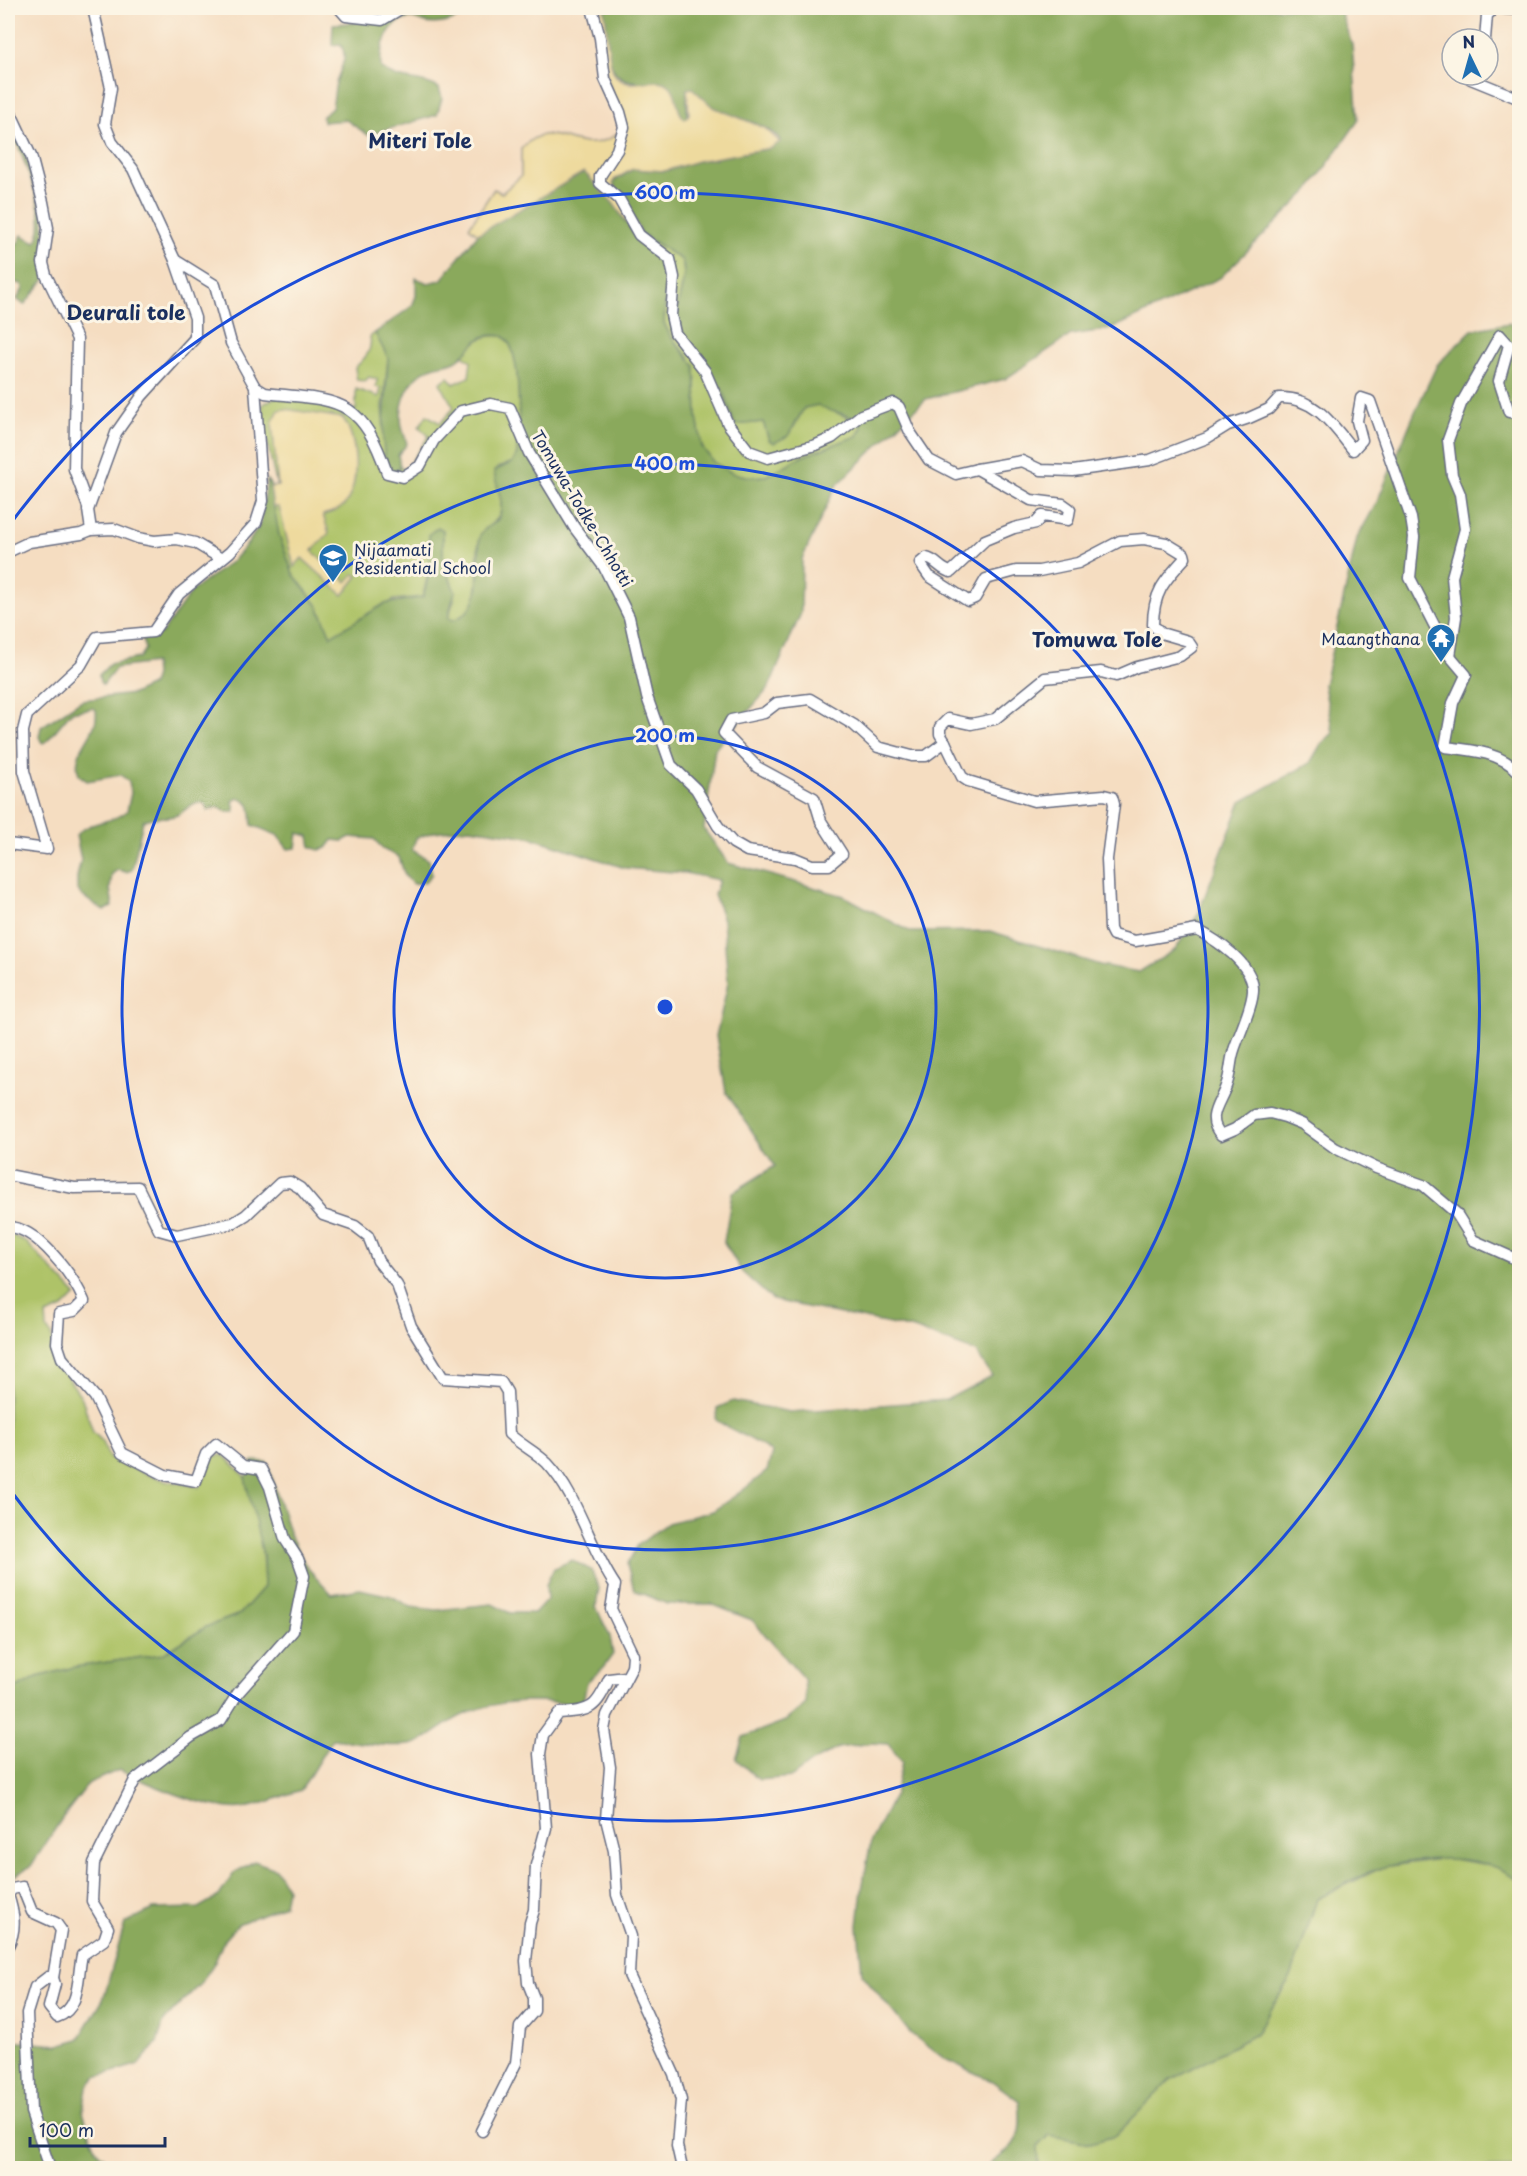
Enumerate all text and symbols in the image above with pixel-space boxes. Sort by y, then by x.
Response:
north arrow [1440,27,1500,87]
text: N [1461,29,1476,54]
district label: Miteri Tole [368,125,472,155]
text: 600 m [634,178,696,205]
district label: Deurali tole [67,297,186,327]
street label: Tomuwa-Todke-Chhotti [527,425,639,591]
text: 400 m [635,449,695,476]
place label: Nijaamati Residential School [354,537,491,579]
school or university icon: Nijaamati Residential School [317,542,349,584]
temple icon: Maangthana [1425,622,1457,664]
district label: Tomuwa Tole [1032,624,1162,654]
place label: Maangthana [1321,626,1420,650]
text: 200 m [635,721,695,748]
centre of rings [655,997,675,1017]
scale bar [30,2110,165,2148]
text: 100 m [39,2116,94,2143]

